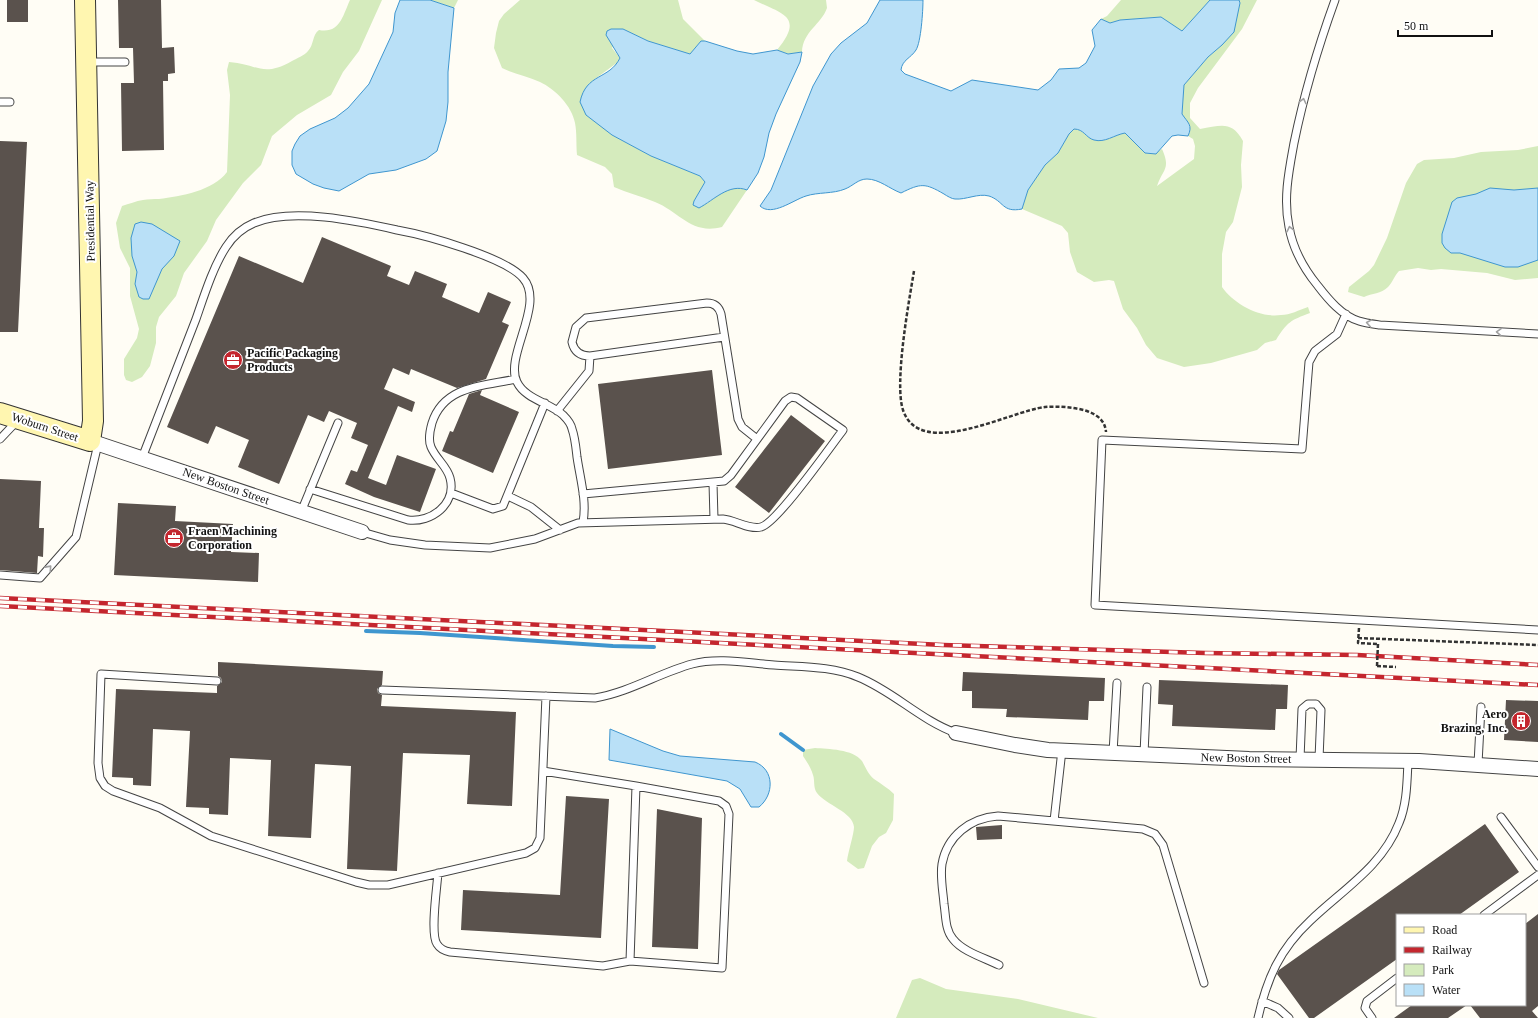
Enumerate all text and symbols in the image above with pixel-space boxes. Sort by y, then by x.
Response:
scale bar [1398,12,1492,38]
text: 50 m [1404,19,1429,33]
one-way arrow [1299,98,1307,104]
street label: Presidential Way [82,180,98,262]
one-way arrow [1286,226,1295,233]
one-way arrow [1366,319,1373,328]
one-way arrow [1496,328,1502,336]
place label: Pacific Packaging Products [247,346,338,374]
office icon: Pacific Packaging Products [222,349,244,371]
street label: Woburn Street [10,410,81,445]
street label: New Boston Street [181,465,272,508]
place label: Fraen Machining Corporation [188,524,277,552]
office icon: Fraen Machining Corporation [163,527,185,549]
one-way arrow [44,565,51,573]
place label: Aero Brazing, Inc. [1441,707,1507,735]
building icon: Aero Brazing, Inc. [1510,710,1532,732]
street label: New Boston Street [1201,750,1292,766]
legend [1396,914,1526,1006]
text: Road [1432,923,1457,937]
text: Railway [1432,943,1472,957]
text: Park [1432,963,1454,977]
text: Water [1432,983,1460,997]

